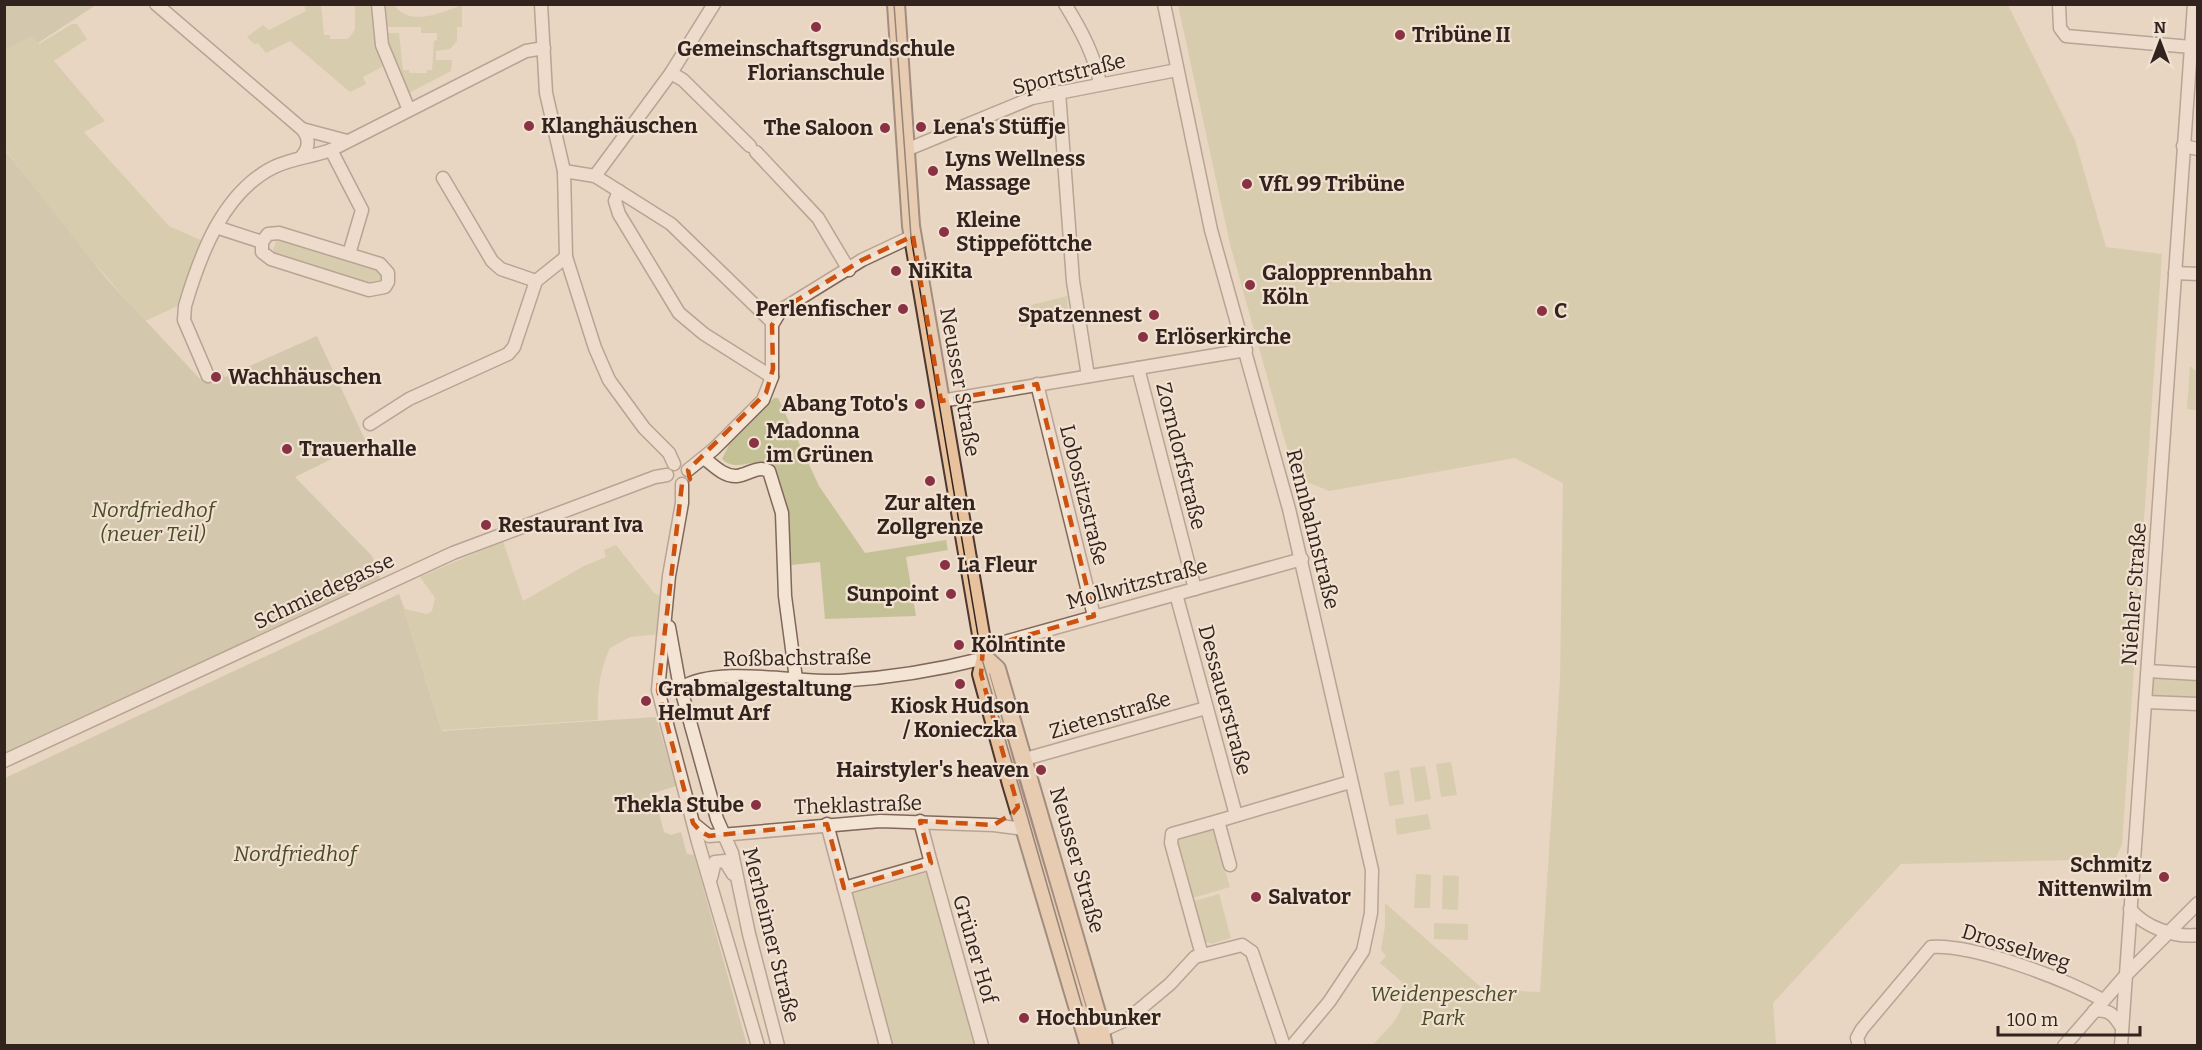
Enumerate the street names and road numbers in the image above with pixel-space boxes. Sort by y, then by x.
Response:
street label: Sportstraße [1010,47,1128,101]
street label: Neusser Straße [934,305,986,459]
street label: Zorndorfstraße [1150,380,1212,532]
street label: Lobositzstraße [1054,422,1114,568]
street label: Rennbahnstraße [1281,446,1345,612]
street label: Niehler Straße [2116,522,2152,666]
street label: Schmiedegasse [250,547,398,635]
street label: Mollwitzstraße [1063,553,1211,615]
street label: Dessauerstraße [1192,622,1258,778]
street label: Roßbachstraße [722,644,872,672]
street label: Zietenstraße [1046,685,1174,745]
street label: Neusser Straße [1044,784,1110,936]
street label: Theklastraße [794,790,922,820]
street label: Merheimer Straße [737,845,805,1025]
street label: Grüner Hof [947,892,1003,1008]
street label: Drosselweg [1958,918,2074,976]

